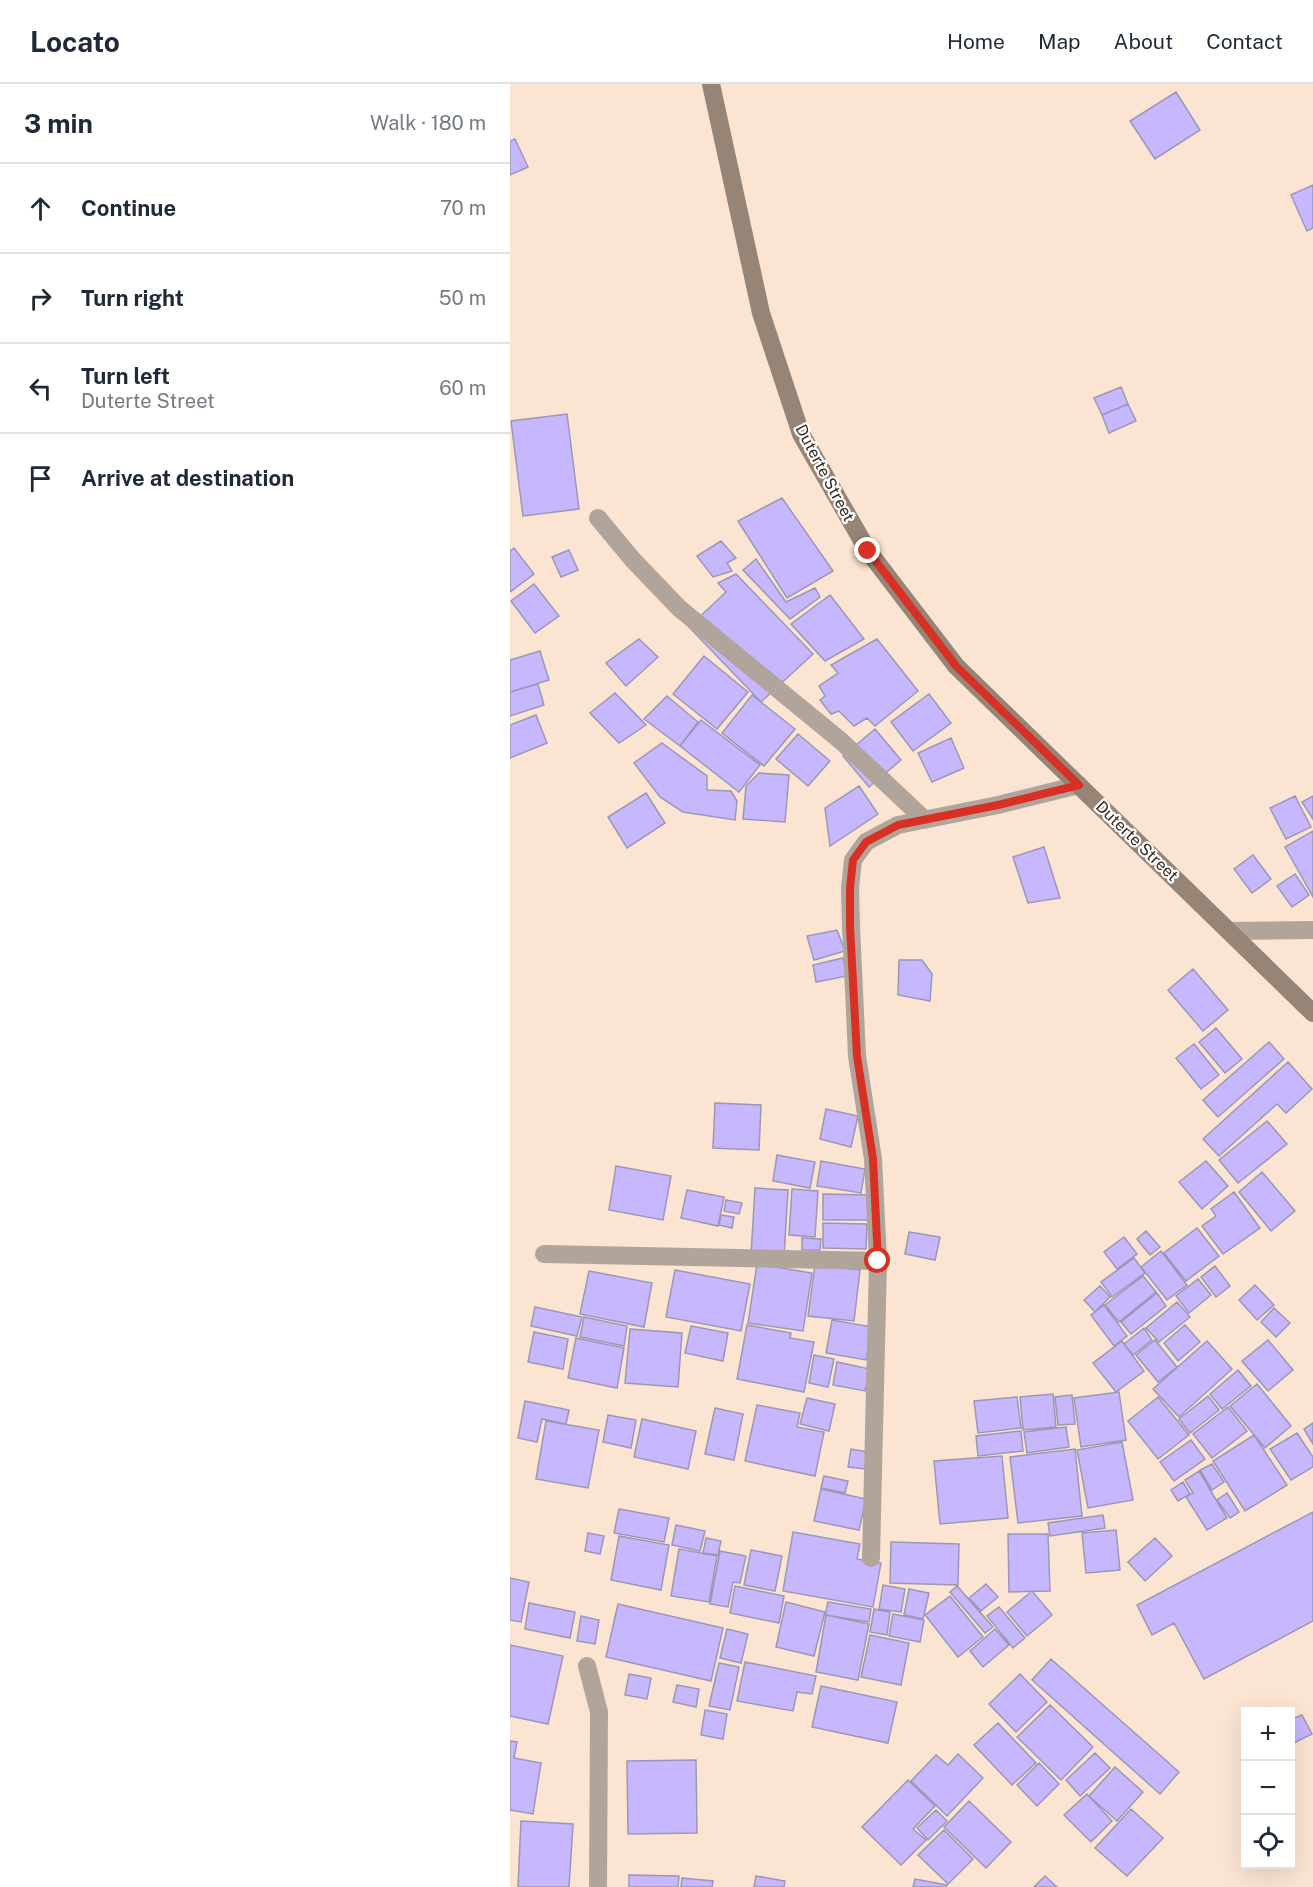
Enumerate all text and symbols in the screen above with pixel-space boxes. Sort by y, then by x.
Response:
text: Locato [30,25,120,58]
text: Home [947,29,1005,54]
text: Map [1038,29,1081,54]
text: About [1114,29,1173,54]
text: Contact [1206,29,1283,54]
text: 3 min [24,108,93,139]
text: Walk · 180 m [370,111,486,135]
icon: ahead [24,192,57,225]
text: Continue [81,195,176,221]
text: 70 m [440,196,486,220]
icon: right [24,282,57,315]
text: Turn right [81,285,184,311]
text: 50 m [439,286,486,310]
text: Turn left [81,363,170,389]
icon: left [24,372,57,405]
text: 60 m [439,376,486,400]
text: Duterte Street [81,389,215,413]
street label: Duterte Street [791,421,859,525]
icon: arrive [24,462,57,495]
text: Arrive at destination [81,465,294,491]
route end [854,537,880,563]
street label: Duterte Street [1092,797,1182,885]
route start [864,1247,890,1273]
map controls [1241,1707,1295,1869]
button: + [1241,1707,1295,1761]
button: − [1241,1761,1295,1815]
button: locate [1241,1815,1295,1869]

